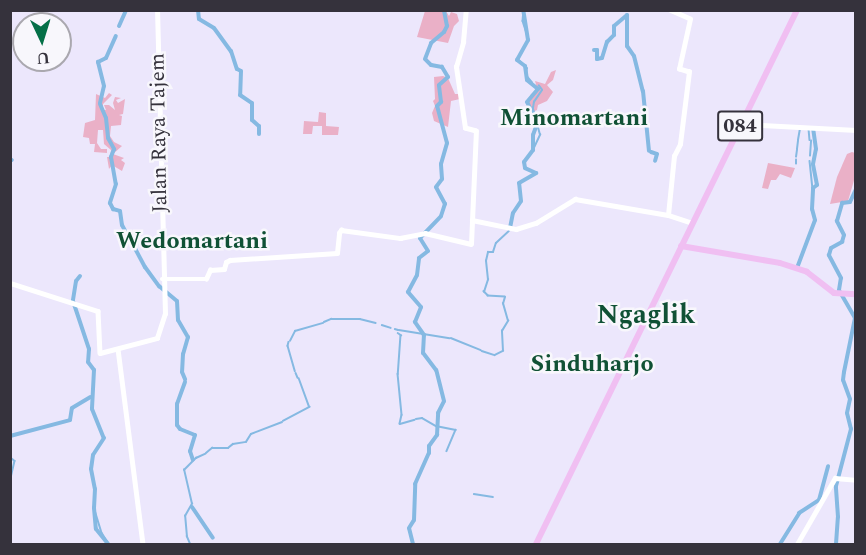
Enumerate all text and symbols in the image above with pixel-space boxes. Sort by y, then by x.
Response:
north arrow [12,12,72,72]
text: U [36,46,51,70]
street label: Jalan Raya Tajem [145,53,173,213]
district label: Minomartani [500,105,648,133]
road number: 084 [716,109,764,143]
district label: Wedomartani [116,228,268,256]
district label: Ngaglik [597,300,695,332]
district label: Sinduharjo [530,351,654,379]

